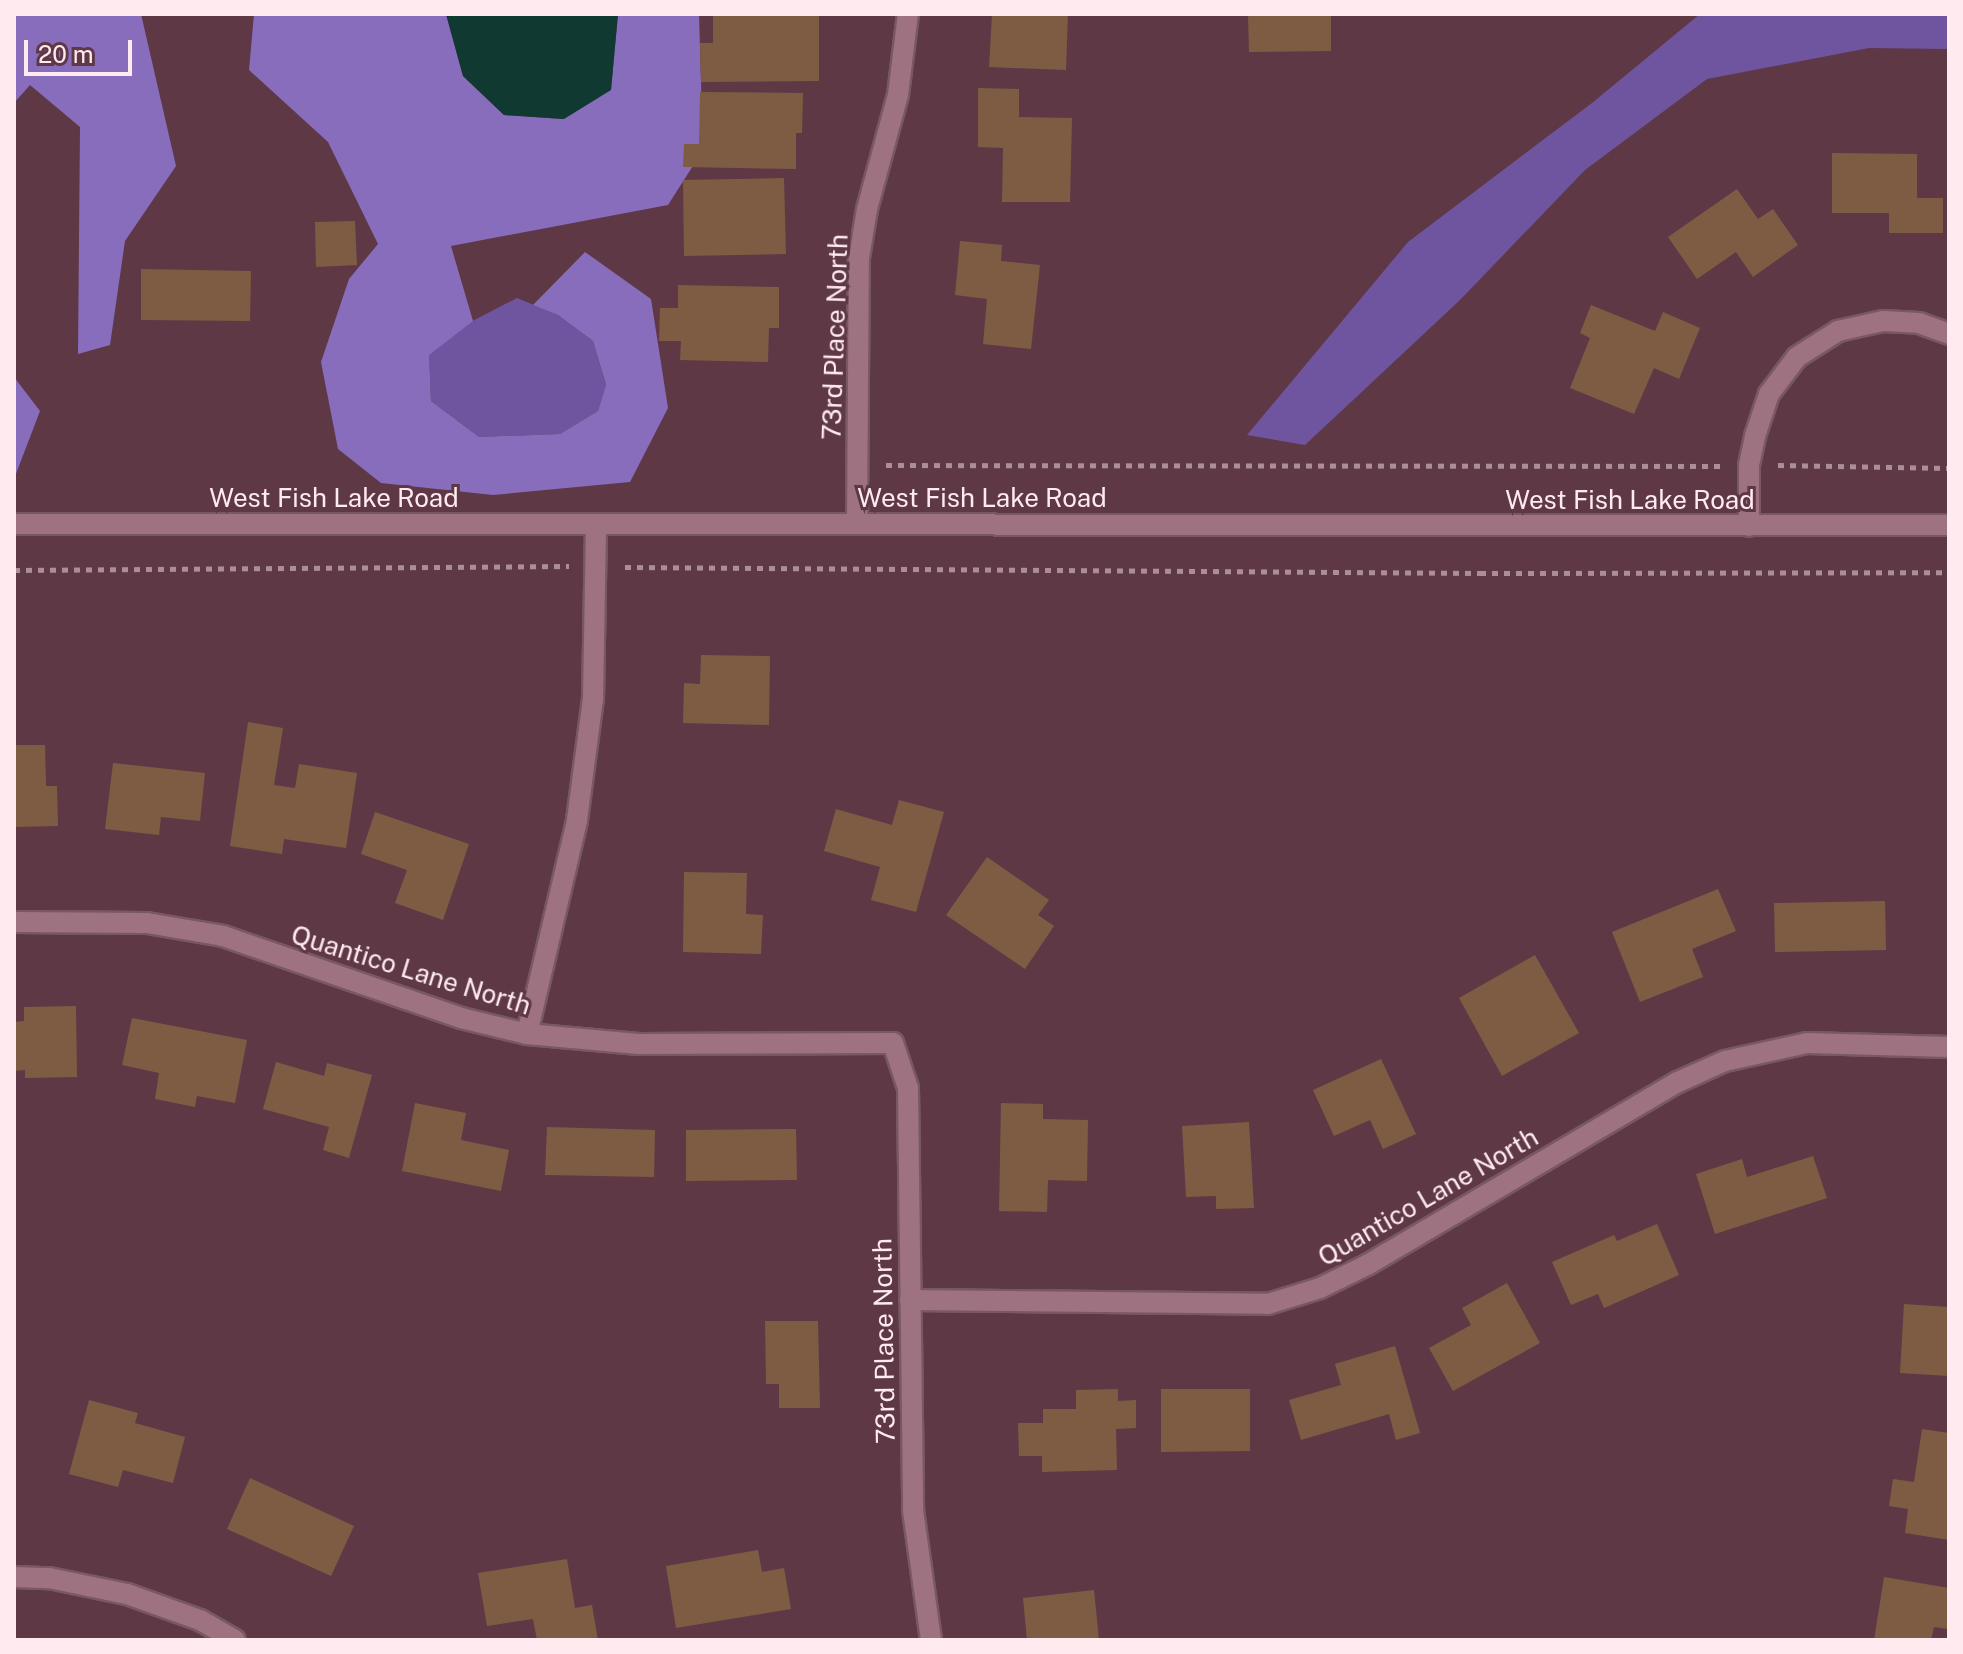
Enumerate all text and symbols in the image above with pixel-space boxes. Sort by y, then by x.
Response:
scale bar [28,24,136,74]
text: 20 m [38,40,94,68]
street label: 73rd Place North [816,233,854,441]
street label: West Fish Lake Road [209,482,459,514]
street label: West Fish Lake Road [857,482,1107,514]
street label: West Fish Lake Road [1505,484,1755,516]
street label: Quantico Lane North [287,919,535,1021]
street label: Quantico Lane North [1312,1121,1544,1273]
street label: 73rd Place North [867,1238,901,1444]

